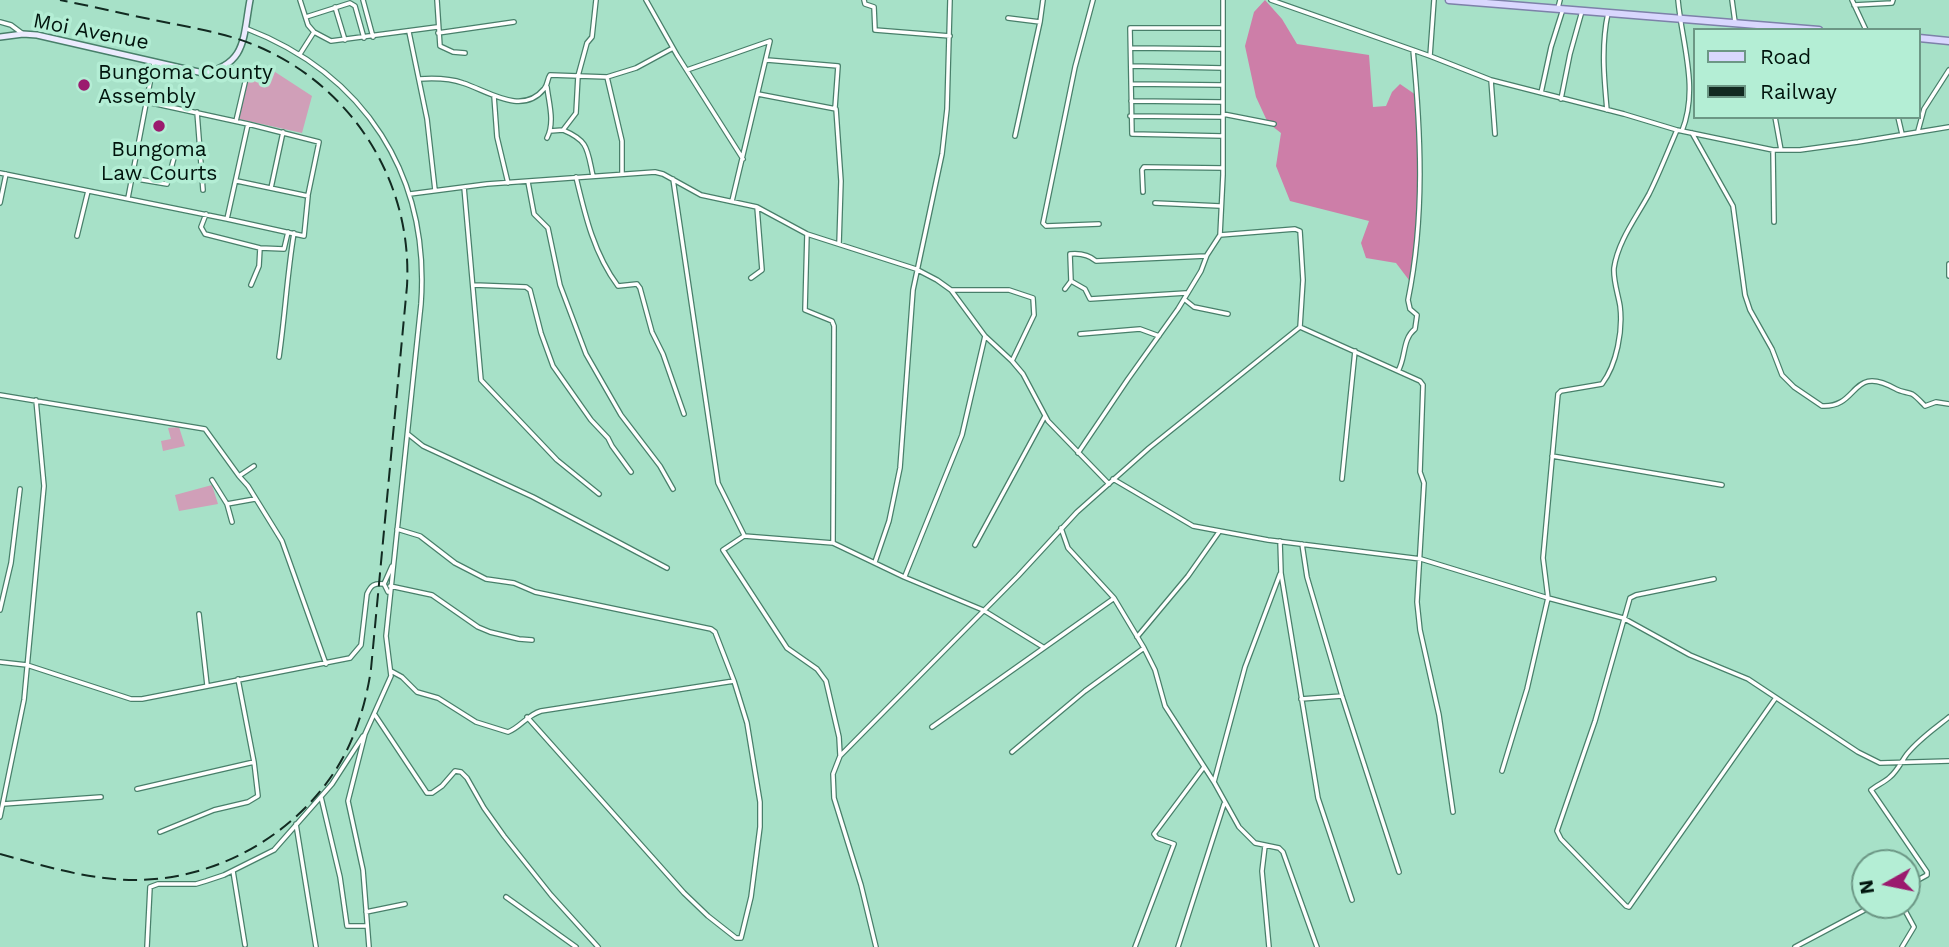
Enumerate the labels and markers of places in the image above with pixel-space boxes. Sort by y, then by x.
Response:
place label: Bungoma County Assembly [98,60,273,110]
marker: Bungoma County Assembly [76,77,92,93]
marker: Bungoma Law Courts [151,118,167,134]
place label: Bungoma Law Courts [101,137,217,187]

